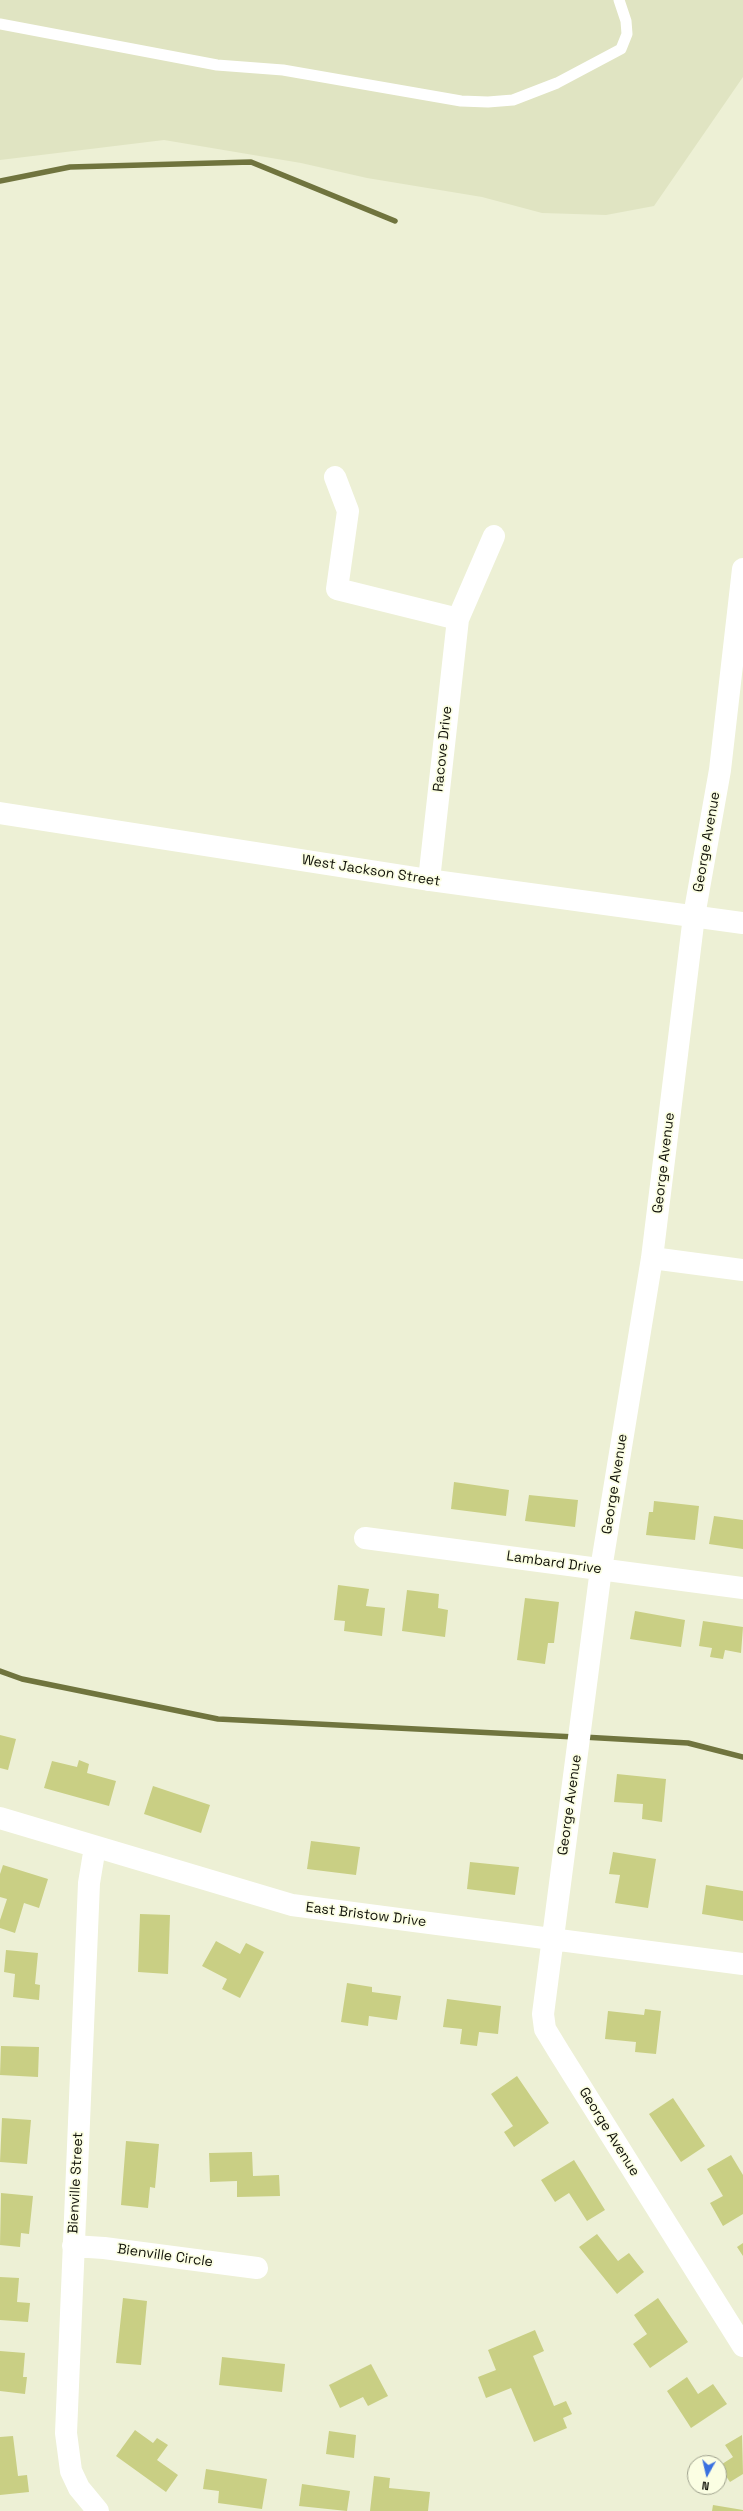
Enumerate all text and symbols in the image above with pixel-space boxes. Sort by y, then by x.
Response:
street label: Racove Drive [430,705,456,793]
street label: George Avenue [690,791,724,893]
street label: West Jackson Street [300,852,442,890]
street label: George Avenue [649,1112,679,1214]
street label: George Avenue [599,1433,631,1535]
street label: Lambard Drive [505,1548,603,1578]
street label: George Avenue [555,1754,585,1856]
street label: East Bristow Drive [305,1899,427,1931]
street label: George Avenue [575,2084,643,2180]
street label: Bienville Street [65,2132,87,2234]
street label: Bienville Circle [116,2241,214,2271]
north arrow [687,2455,727,2495]
text: N [701,2478,710,2493]

